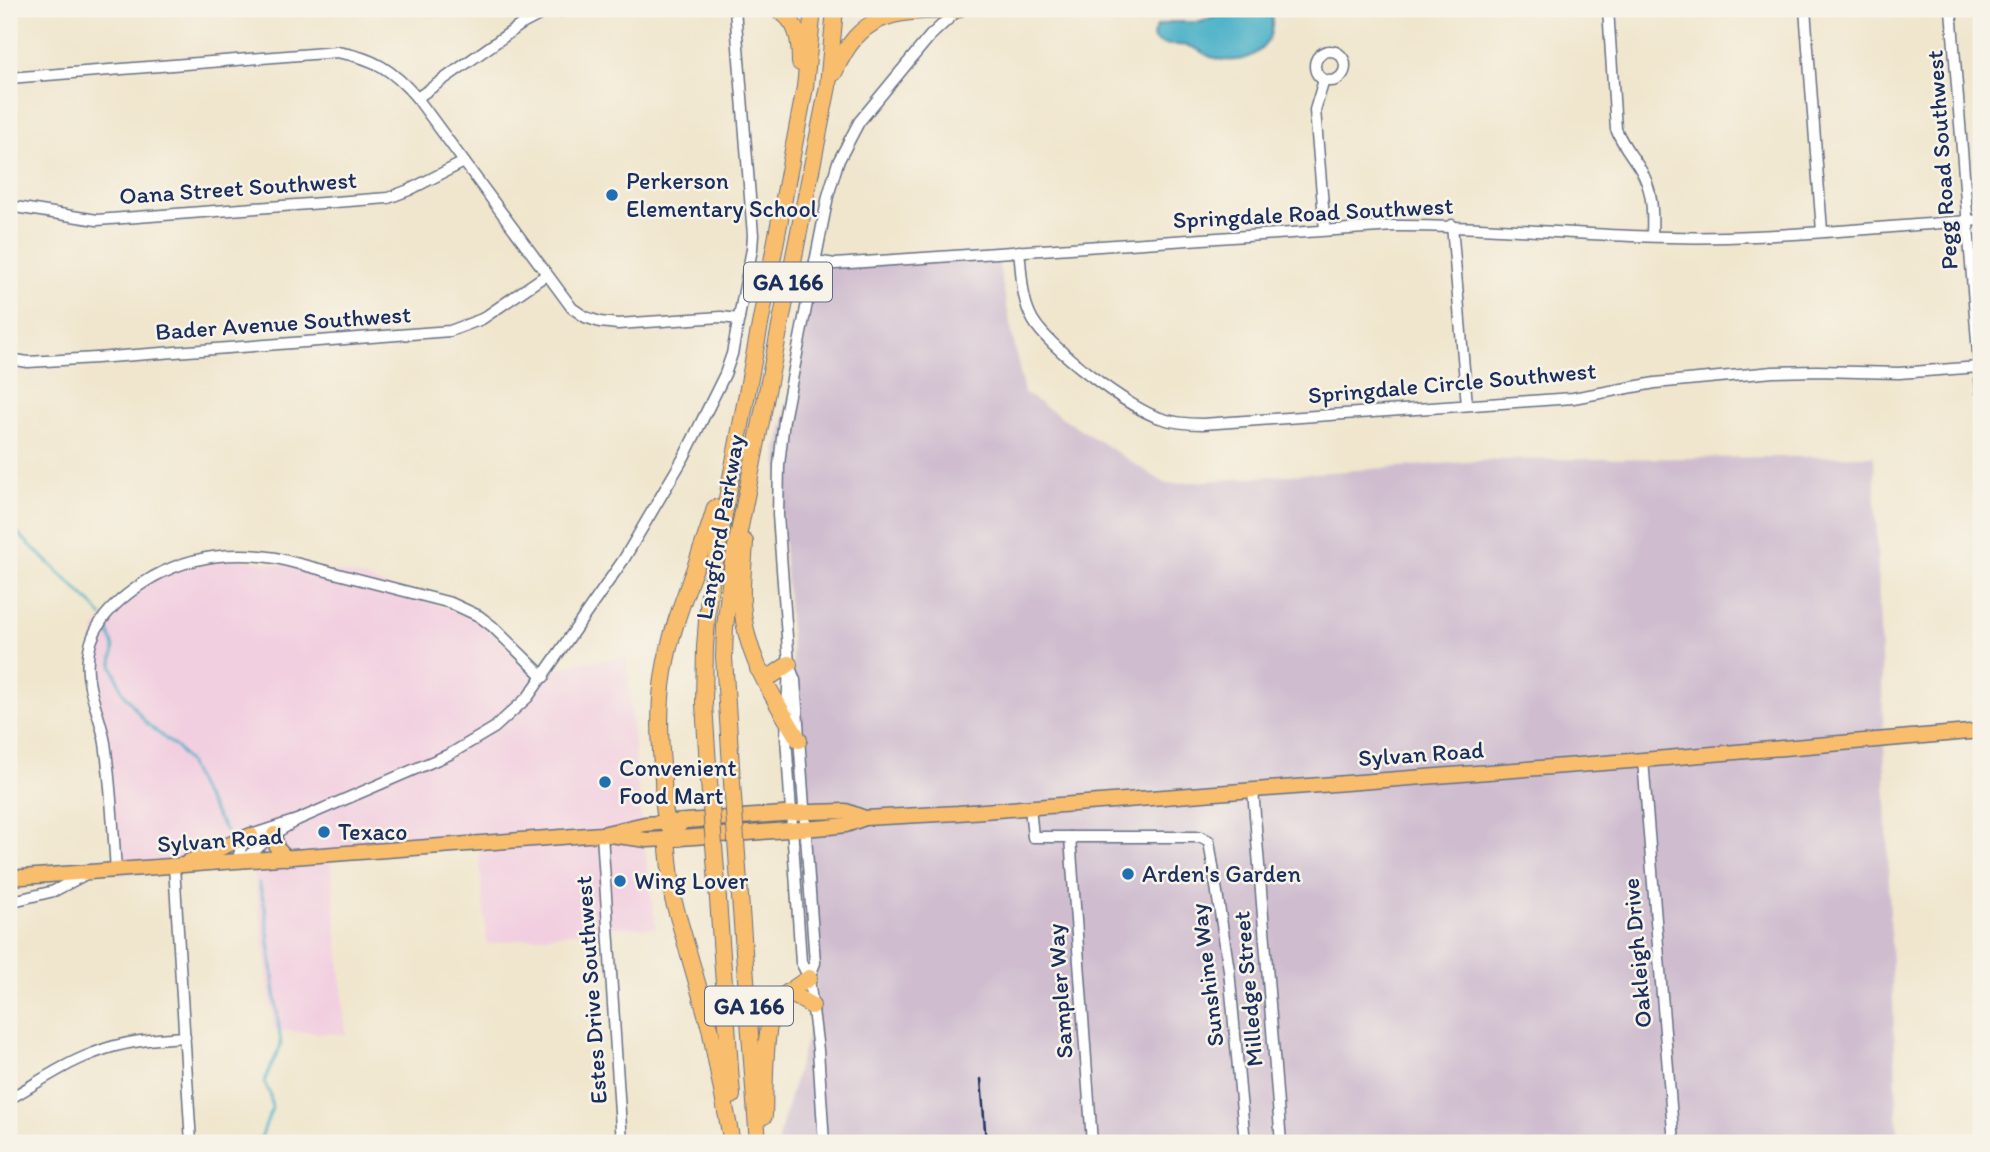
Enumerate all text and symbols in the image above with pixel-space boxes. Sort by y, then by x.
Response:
street label: Pegg Road Southwest [1919,49,1964,271]
street label: Oana Street Southwest [118,165,358,210]
place label: Perkerson Elementary School [626,166,818,223]
marker: Perkerson Elementary School [604,187,620,203]
street label: Springdale Road Southwest [1172,191,1454,234]
road number: GA 166 [744,262,832,302]
street label: Bader Avenue Southwest [154,299,412,346]
street label: Springdale Circle Southwest [1307,355,1597,410]
street label: Langford Parkway [689,431,750,622]
street label: Sylvan Road [1357,735,1485,772]
place label: Convenient Food Mart [619,753,737,810]
marker: Convenient Food Mart [597,774,613,790]
place label: Texaco [338,817,407,846]
street label: Sylvan Road [156,821,284,858]
marker: Texaco [316,824,332,840]
place label: Arden's Garden [1142,859,1301,888]
place label: Wing Lover [634,866,749,895]
marker: Arden's Garden [1120,866,1136,882]
marker: Wing Lover [612,873,628,889]
street label: Estes Drive Southwest [568,875,613,1105]
street label: Oakleigh Drive [1615,877,1658,1029]
street label: Sunshine Way [1183,902,1230,1048]
street label: Milledge Street [1226,910,1269,1068]
street label: Sampler Way [1040,923,1079,1060]
road number: GA 166 [705,987,793,1026]

